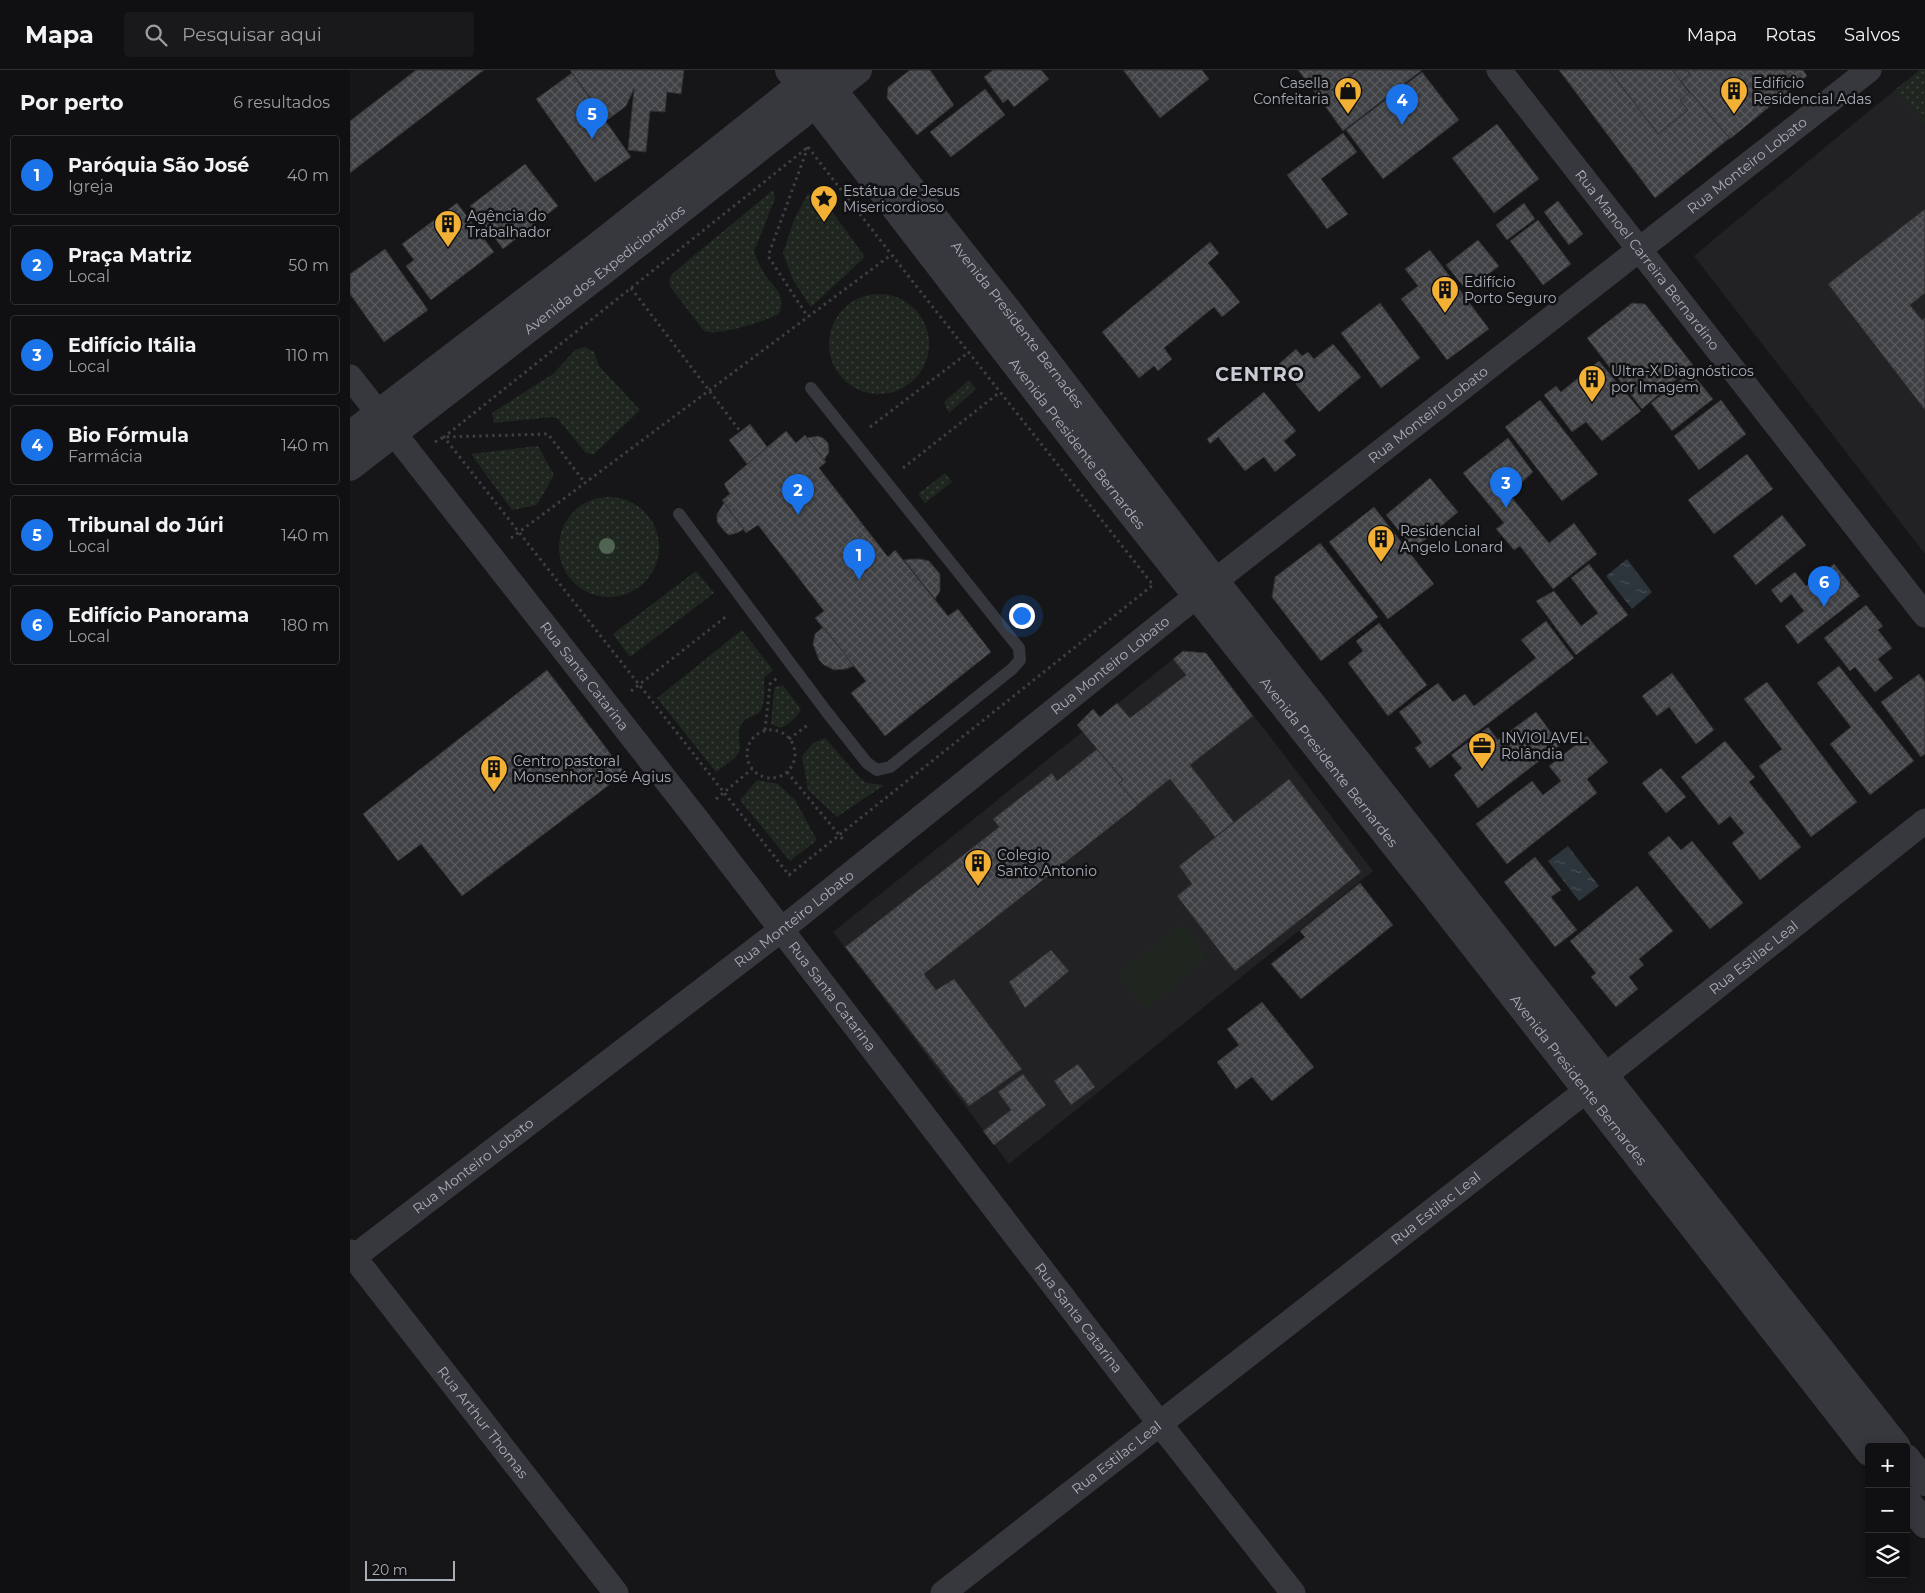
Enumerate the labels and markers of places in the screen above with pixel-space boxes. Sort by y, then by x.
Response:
place label: Casella Confeitaria [1253,74,1329,108]
place label: Edifício Residencial Adas [1753,74,1872,108]
shop icon: Casella Confeitaria [1333,76,1363,115]
building icon: Edifício Residencial Adas [1719,76,1749,115]
pin: 4 [1386,84,1418,125]
pin: 5 [576,98,608,139]
place label: Estátua de Jesus Misericordioso [843,182,960,216]
place icon: Estátua de Jesus Misericordioso [809,184,839,223]
place label: Agência do Trabalhador [467,207,552,241]
building icon: Agência do Trabalhador [433,209,463,248]
place label: Edifício Porto Seguro [1464,273,1557,307]
building icon: Edifício Porto Seguro [1430,275,1460,314]
place label: Ultra-X Diagnósticos por Imagem [1611,362,1754,396]
building icon: Ultra-X Diagnósticos por Imagem [1577,364,1607,403]
pin: 3 [1490,467,1522,508]
pin: 2 [782,474,814,515]
place label: Residencial Angelo Lonard [1400,522,1503,556]
building icon: Residencial Angelo Lonard [1366,524,1396,563]
pin: 1 [843,539,875,580]
pin: 6 [1808,566,1840,607]
place label: INVIOLAVEL Rolândia [1501,729,1588,763]
office icon: INVIOLAVEL Rolândia [1467,731,1497,770]
place label: Centro pastoral Monsenhor José Agius [513,752,671,786]
building icon: Centro pastoral Monsenhor José Agius [479,754,509,793]
place label: Colegio Santo Antonio [997,846,1097,880]
building icon: Colegio Santo Antonio [963,848,993,887]

